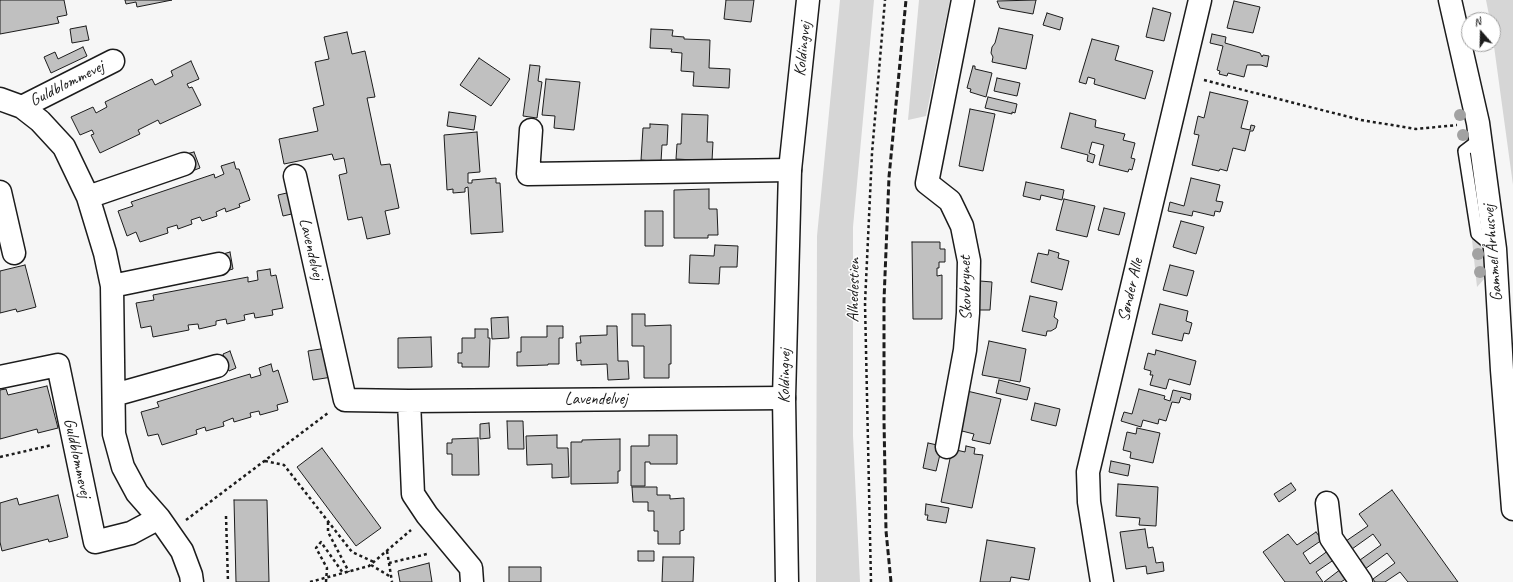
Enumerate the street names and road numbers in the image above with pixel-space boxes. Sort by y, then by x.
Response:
street label: Koldingvej [790,21,816,77]
street label: Guldblommevej [26,57,108,111]
street label: Gammel Århusvej [1479,204,1507,302]
street label: Lavendelvej [294,216,328,282]
street label: Skovbrynet [955,256,977,320]
street label: Sønder Alle [1114,256,1148,324]
street label: Alhedestien [843,258,865,322]
street label: Koldingvej [774,348,796,404]
street label: Lavendelvej [565,390,627,410]
street label: Guldblommevej [59,416,95,500]

